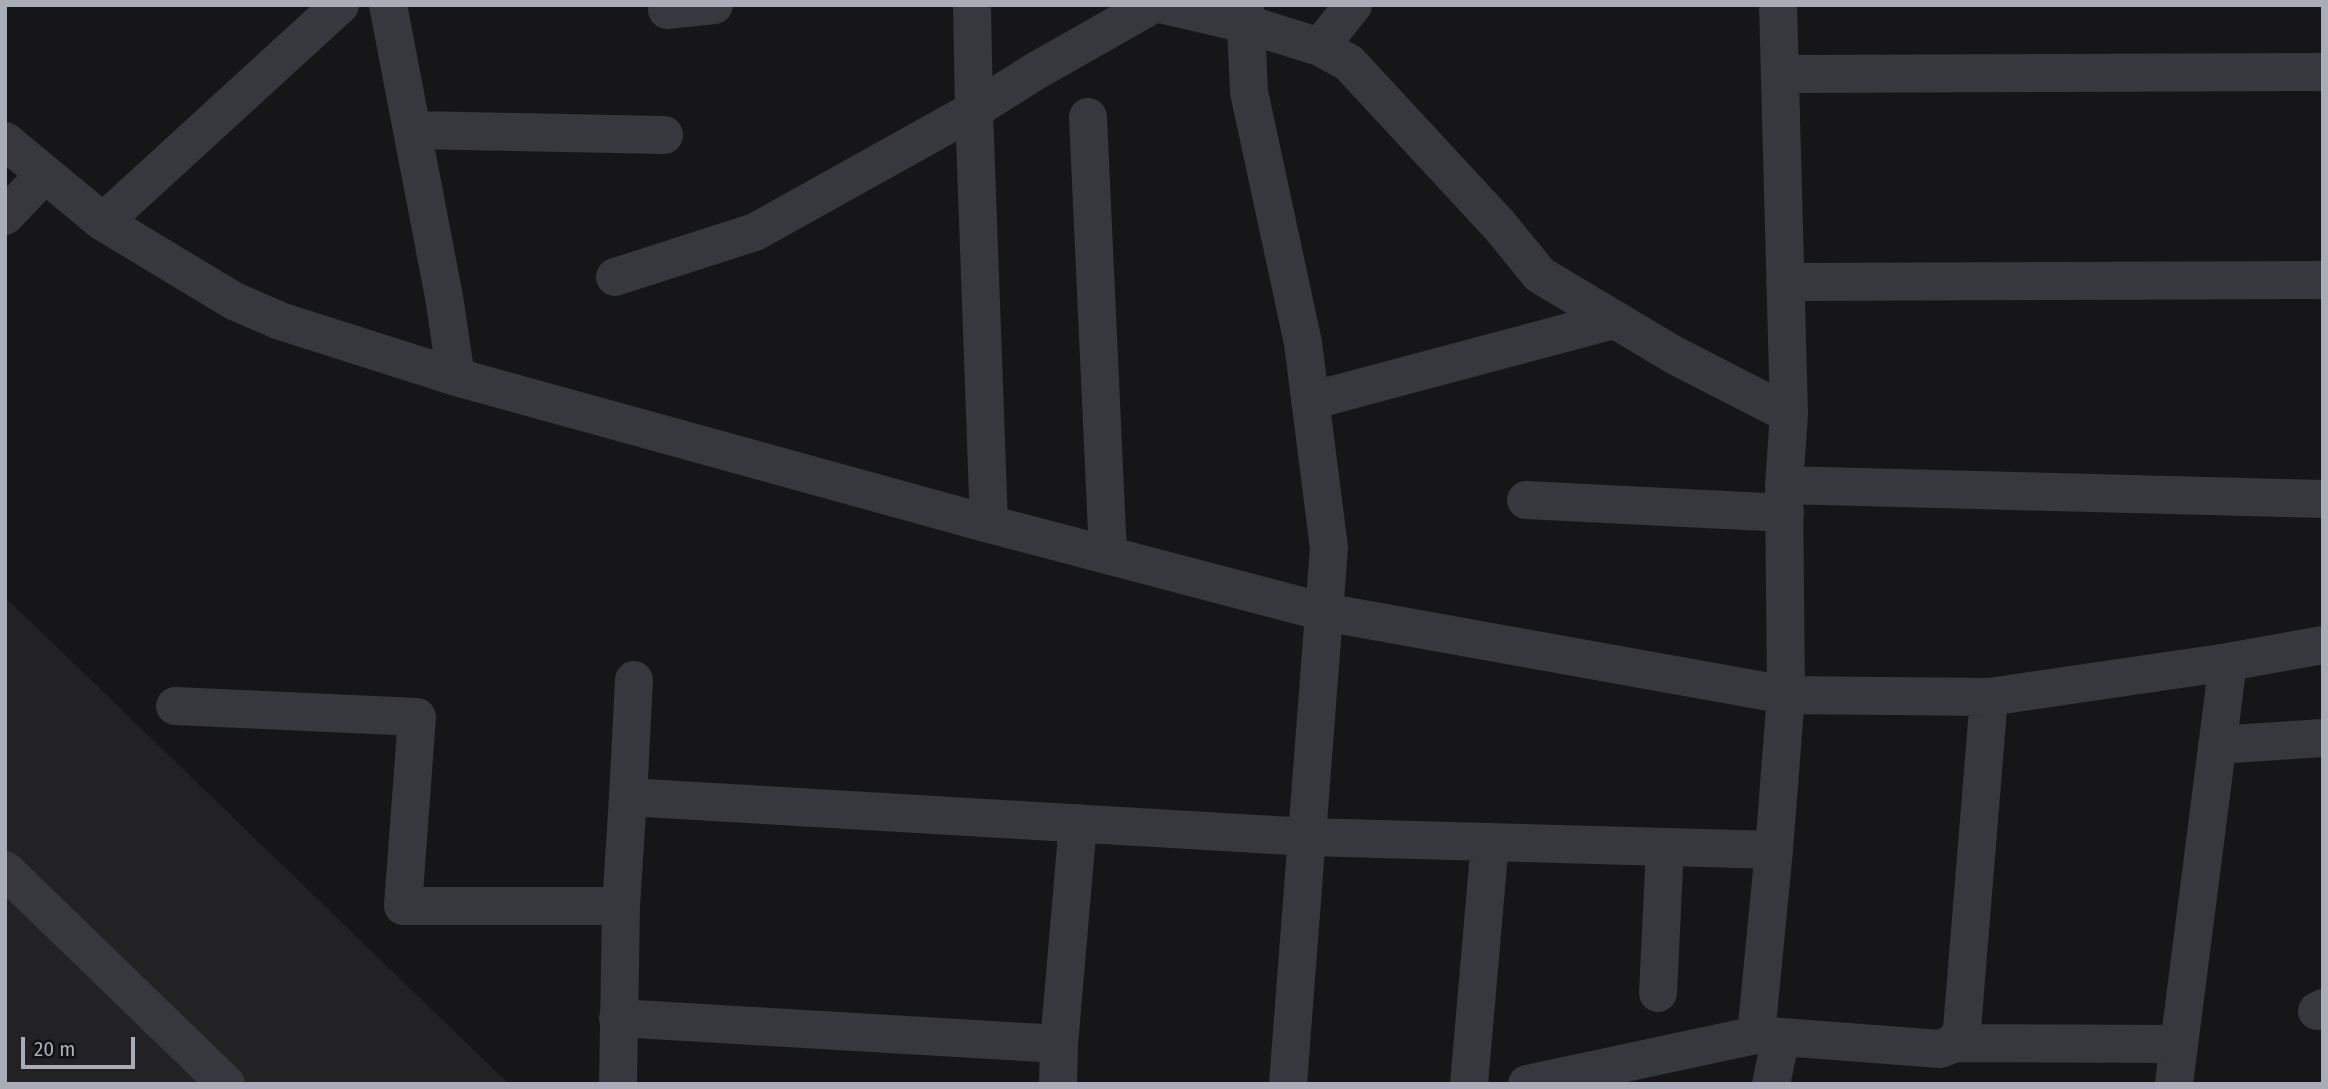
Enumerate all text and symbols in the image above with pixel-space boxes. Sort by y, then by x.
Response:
scale bar [24,1023,138,1066]
text: 20 m [34,1036,75,1062]

